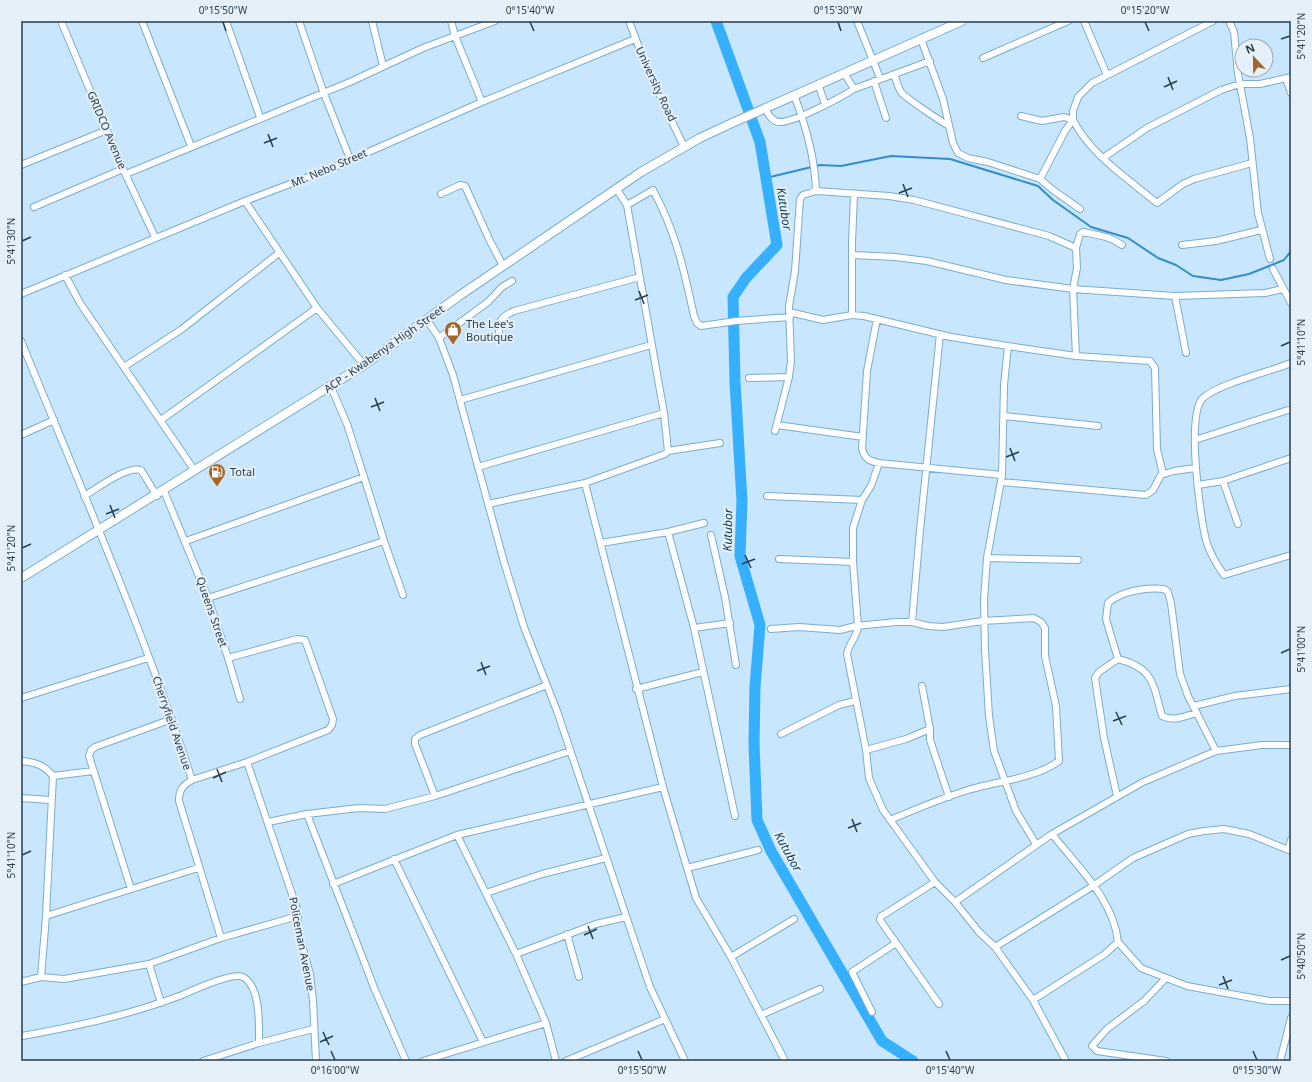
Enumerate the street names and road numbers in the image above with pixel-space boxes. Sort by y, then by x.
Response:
street label: University Road [633,44,680,124]
street label: GRIDCO Avenue [84,88,131,171]
street label: Mt. Nebo Street [288,145,369,190]
street label: ACP - Kwabenya High Street [320,301,447,396]
street label: Queens Street [193,575,232,649]
street label: Cherryfield Avenue [149,674,196,772]
street label: Policeman Avenue [286,896,319,992]

